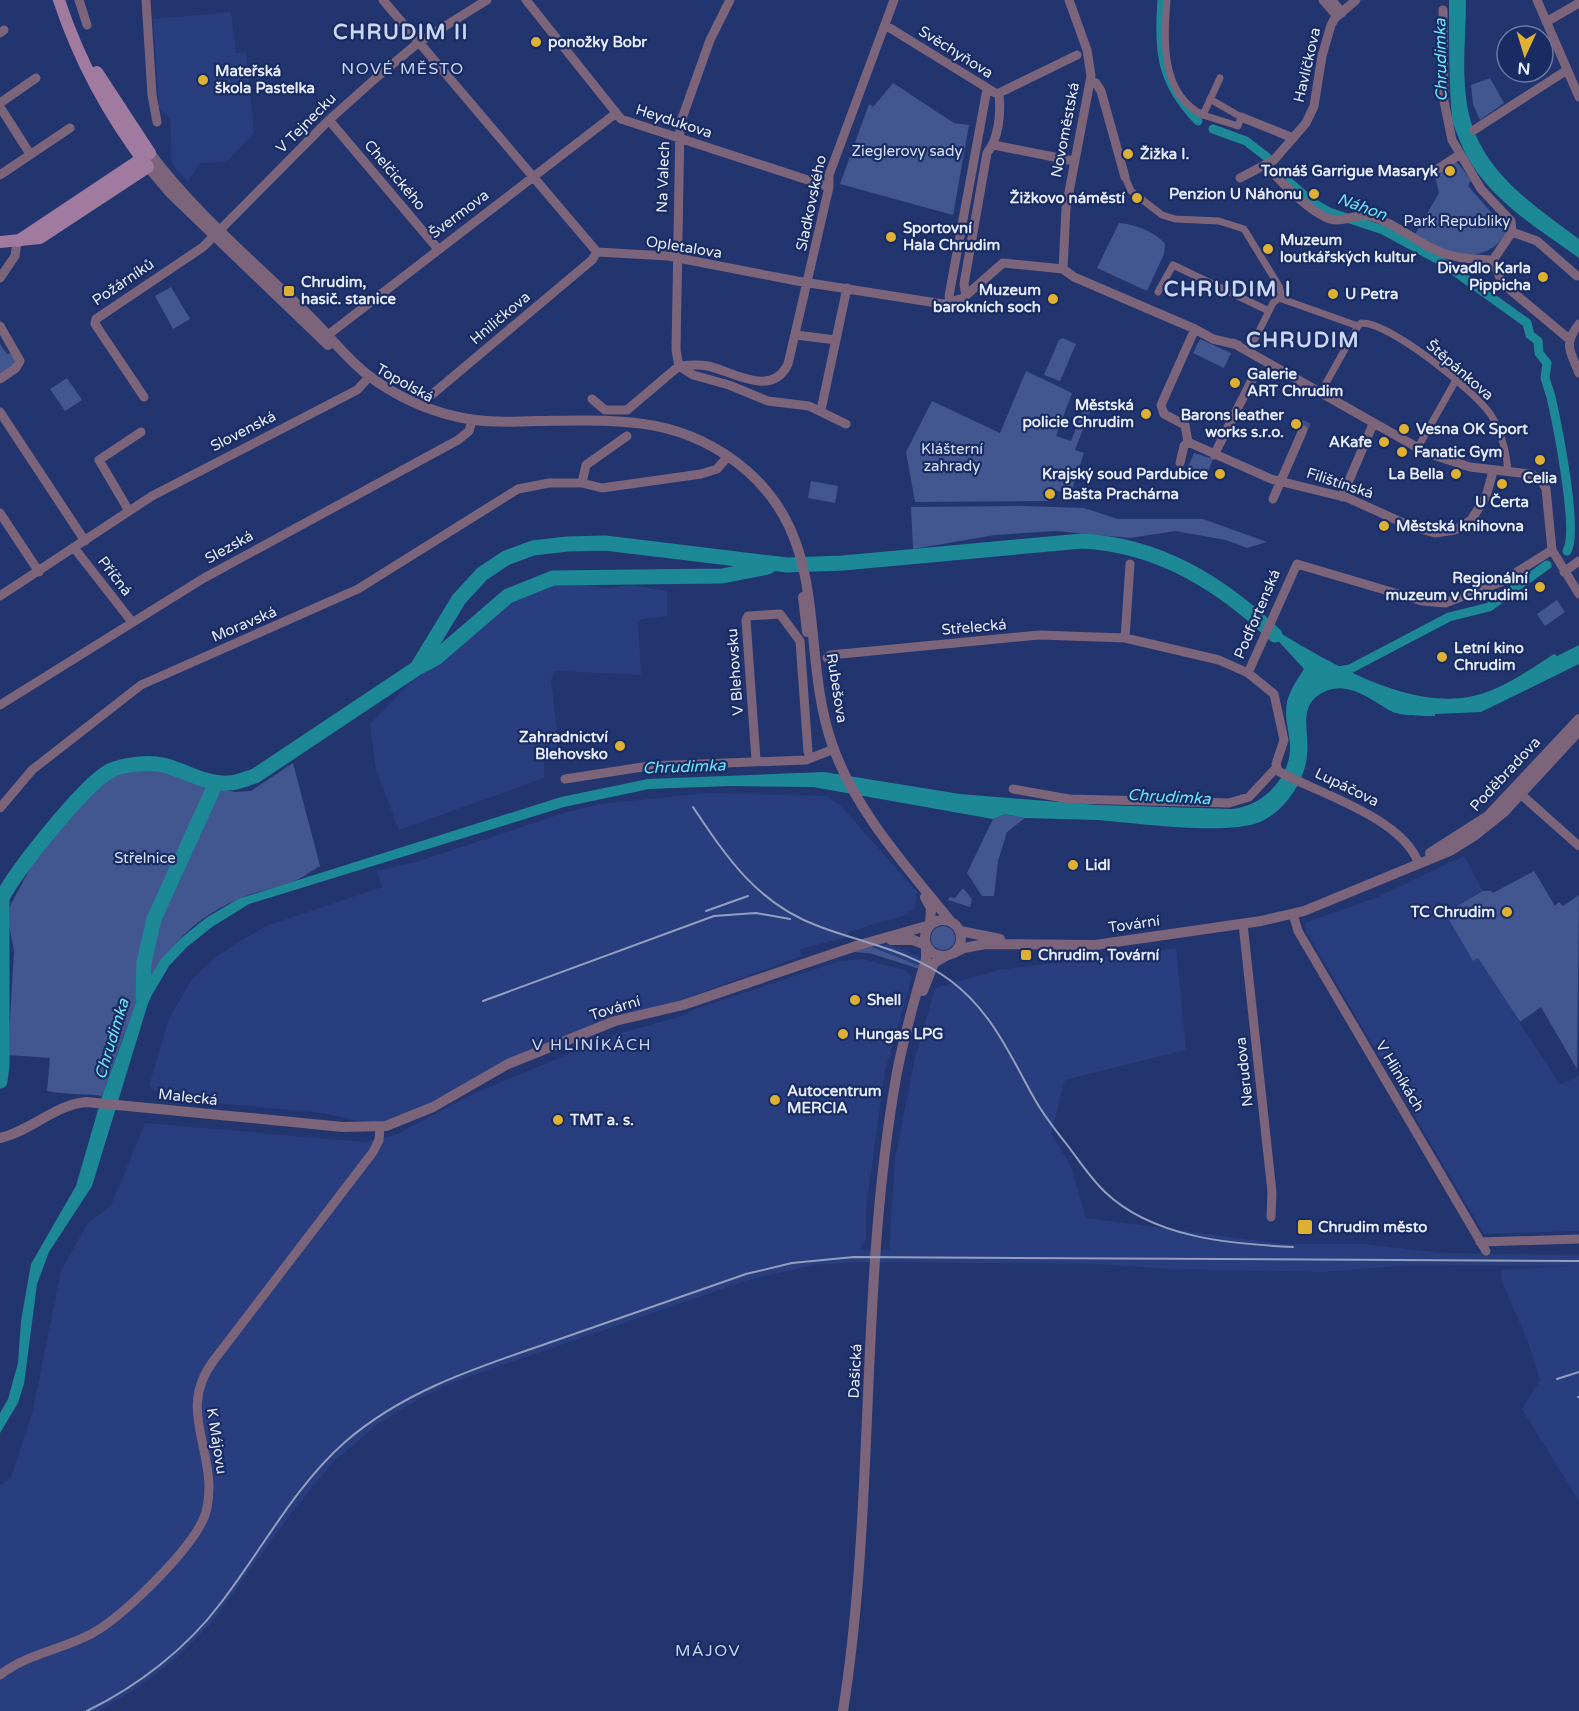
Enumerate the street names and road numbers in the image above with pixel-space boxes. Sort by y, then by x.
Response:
street label: Svěchyňova [915,22,997,82]
street label: Havlíčkova [1290,26,1324,104]
street label: Novoměstská [1047,81,1083,179]
street label: V Tejnecku [272,89,340,157]
street label: Heydukova [633,100,715,142]
street label: Chelčického [360,136,430,214]
street label: Na Valech [653,141,673,213]
street label: Sladkovského [792,153,830,253]
street label: Švermova [426,186,492,242]
street label: Opletalova [645,232,723,262]
street label: Požárníků [89,255,157,309]
street label: Hniličkova [466,288,534,348]
street label: Štěpánkova [1423,336,1497,404]
street label: Topolská [373,360,437,406]
street label: Slovenská [207,407,279,455]
street label: Filištínská [1304,464,1376,502]
street label: Slezská [202,526,256,568]
street label: Příčná [94,553,136,599]
street label: Podfortenská [1230,567,1284,661]
street label: Moravská [209,602,279,646]
street label: Střelecká [941,615,1007,639]
street label: V Blehovsku [723,628,747,716]
street label: Rubešova [823,652,851,724]
street label: Poděbradova [1466,733,1544,815]
street label: Lupáčova [1312,764,1382,810]
street label: Tovární [1107,911,1161,937]
street label: Tovární [587,992,643,1024]
street label: Nerudova [1231,1036,1257,1108]
street label: V Hliníkách [1372,1037,1428,1115]
street label: Malecká [157,1085,219,1109]
street label: Dašická [845,1343,865,1399]
street label: K Májovu [203,1407,231,1475]

